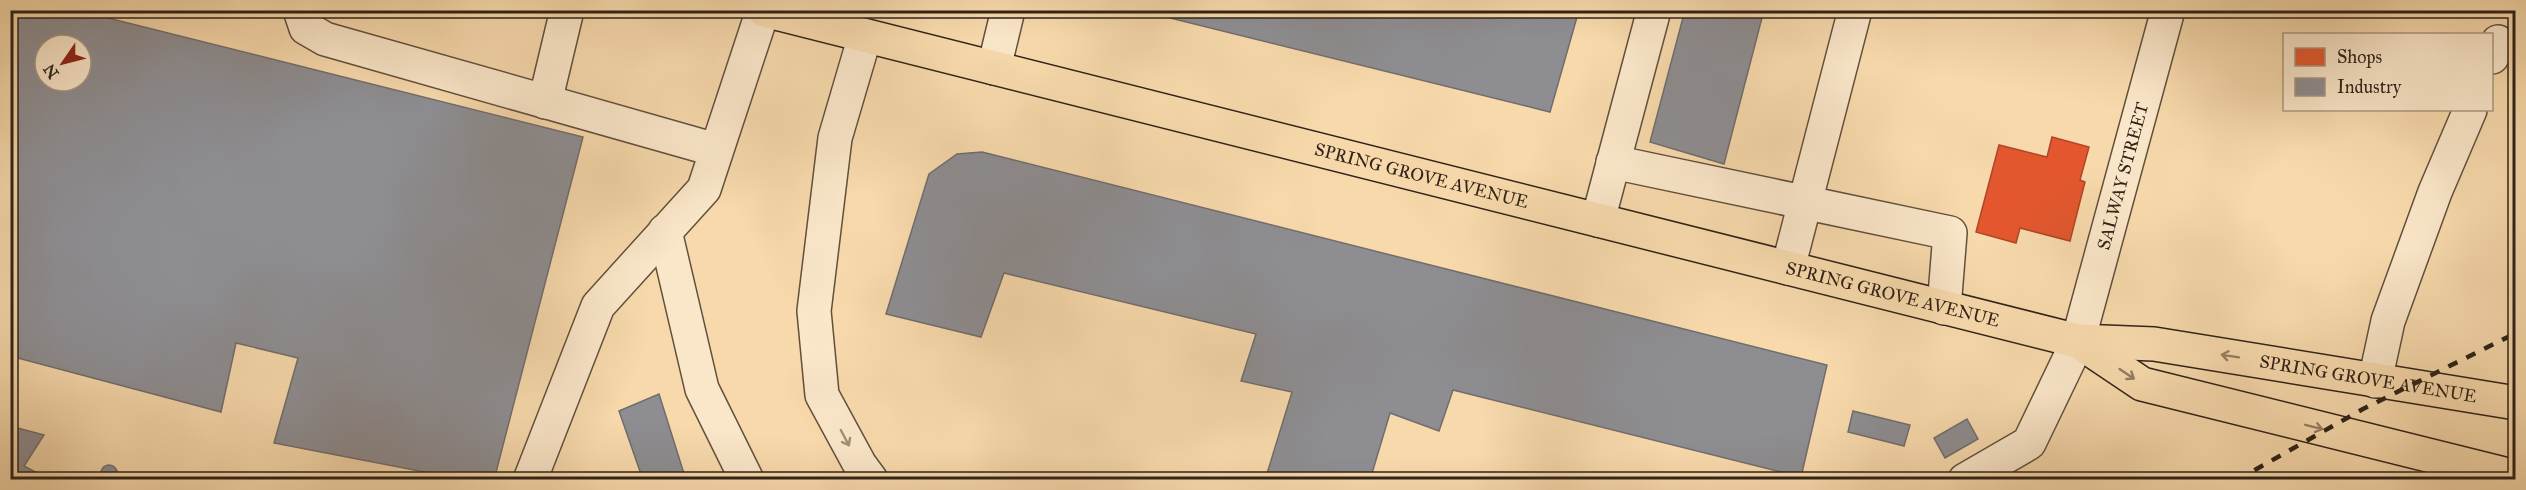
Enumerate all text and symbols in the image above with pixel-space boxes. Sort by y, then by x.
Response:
north arrow [33,33,93,93]
legend [2283,33,2493,111]
text: Shops [2337,46,2382,68]
text: N [39,60,63,82]
text: Industry [2337,76,2402,98]
street label: SALWAY STREET [2092,100,2153,252]
street label: SPRING GROVE AVENUE [1312,138,1531,213]
street label: SPRING GROVE AVENUE [1783,257,2002,332]
one-way arrow [2221,350,2240,361]
street label: SPRING GROVE AVENUE [2258,350,2478,407]
one-way arrow [2118,368,2135,380]
one-way arrow [2304,421,2323,433]
one-way arrow [839,429,851,446]

